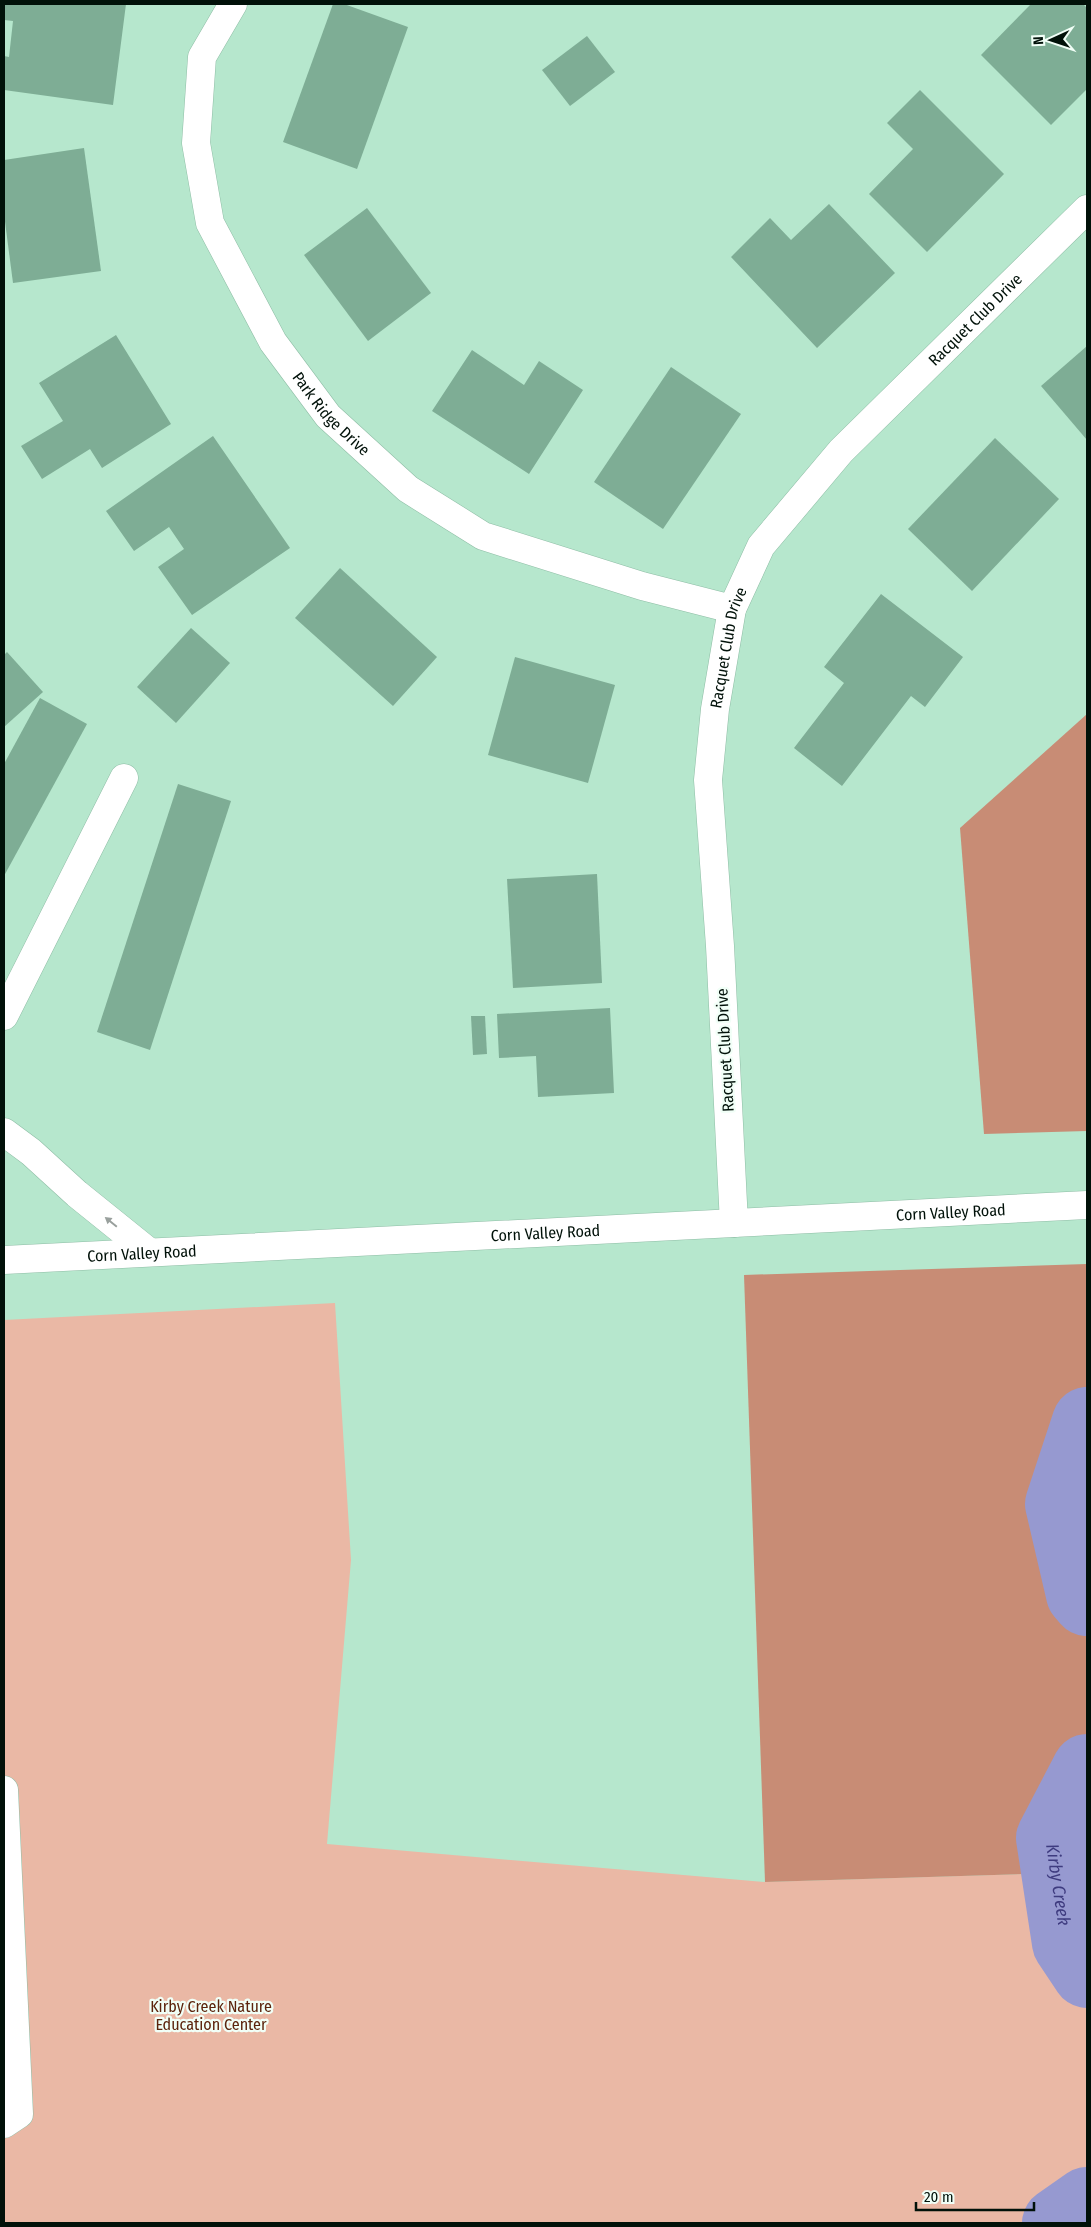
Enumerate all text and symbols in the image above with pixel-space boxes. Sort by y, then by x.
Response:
north arrow [1026,15,1076,65]
text: N [1030,36,1047,45]
street label: Racquet Club Drive [924,269,1026,369]
street label: Park Ridge Drive [289,368,374,459]
street label: Racquet Club Drive [706,584,750,710]
street label: Racquet Club Drive [712,988,738,1112]
street label: Corn Valley Road [896,1200,1006,1224]
one-way arrow [105,1216,118,1227]
street label: Corn Valley Road [490,1220,600,1245]
street label: Corn Valley Road [87,1241,197,1265]
water label: Kirby Creek [1041,1842,1075,1927]
park label: Kirby Creek Nature Education Center [150,1997,272,2034]
scale bar [916,2180,1034,2212]
text: 20 m [924,2188,954,2206]

